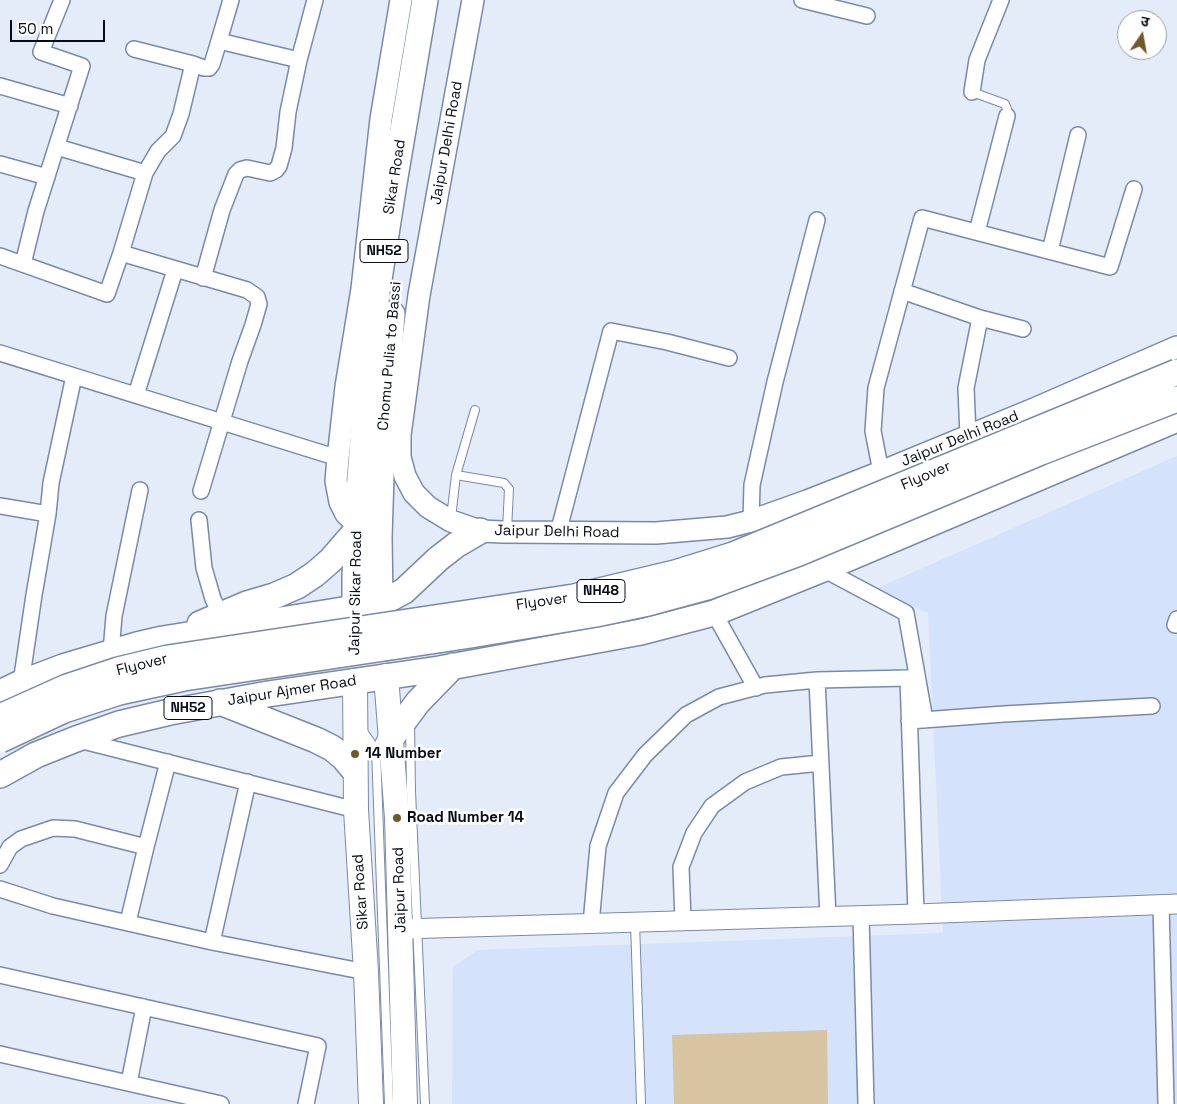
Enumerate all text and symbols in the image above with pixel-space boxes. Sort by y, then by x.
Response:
scale bar [12,10,108,42]
north arrow [1117,10,1167,60]
text: उ [1139,12,1151,31]
text: 50 m [18,19,53,38]
street label: Jaipur Delhi Road [427,80,467,206]
street label: Sikar Road [380,138,410,216]
road number: NH52 [360,240,408,262]
street label: Chomu Pulia to Bassi [375,281,405,431]
street label: Jaipur Delhi Road [899,407,1021,471]
street label: Flyover [898,458,954,494]
street label: Jaipur Delhi Road [494,522,620,542]
street label: Jaipur Sikar Road [346,530,366,656]
road number: NH48 [577,580,625,602]
street label: Flyover [515,589,569,615]
street label: Flyover [114,650,170,680]
street label: Jaipur Ajmer Road [226,672,358,710]
road number: NH52 [164,696,212,720]
place label: 14 Number [365,745,441,763]
marker: 14 Number [349,748,361,760]
place label: Road Number 14 [407,809,524,827]
marker: Road Number 14 [391,812,403,824]
street label: Jaipur Road [390,847,410,933]
street label: Sikar Road [349,854,373,930]

